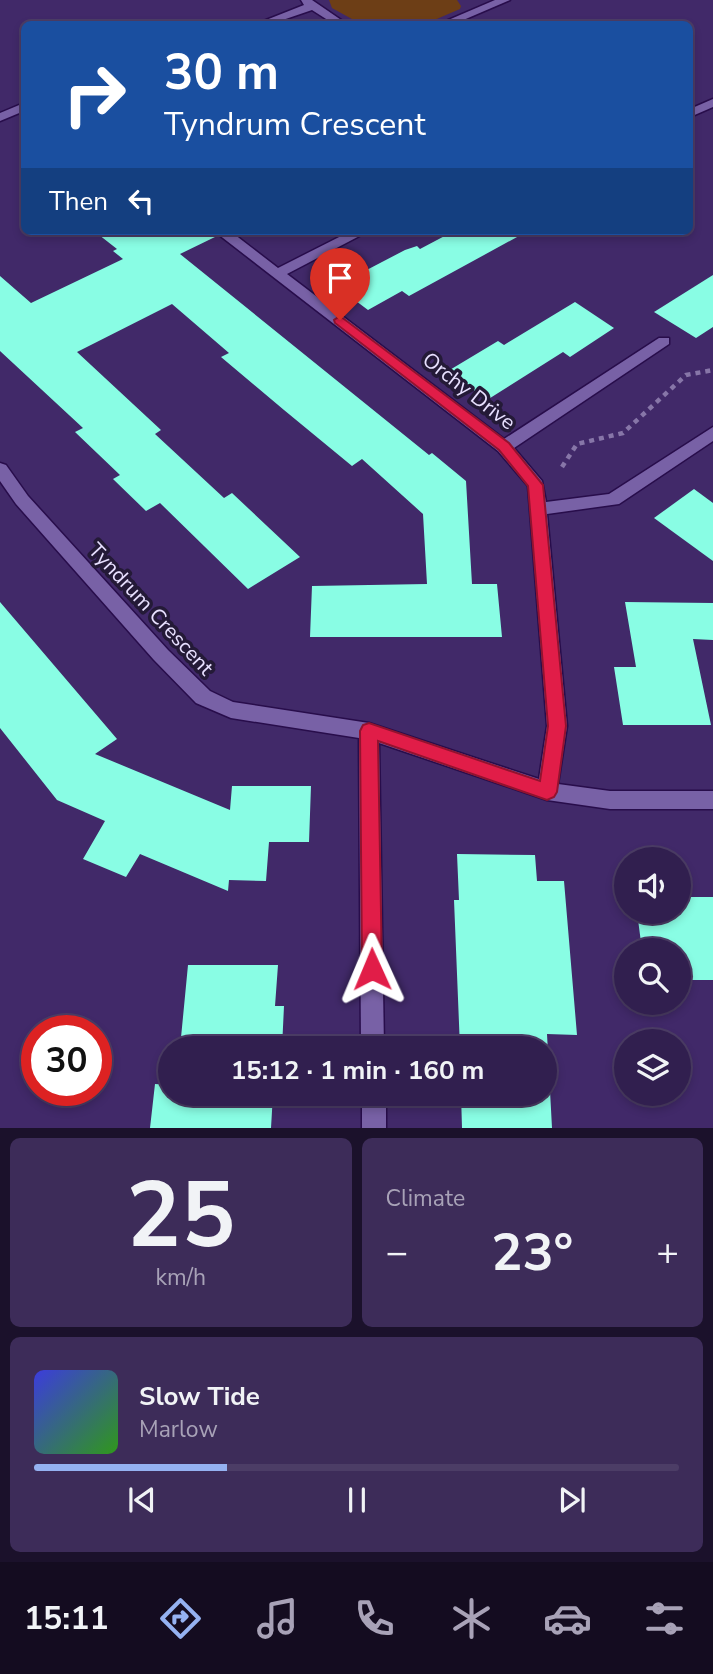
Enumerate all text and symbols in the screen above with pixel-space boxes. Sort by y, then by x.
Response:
text: 30 m [164,39,279,106]
icon: right [49,49,140,140]
text: Tyndrum Crescent [164,103,426,146]
icon: left [122,182,160,220]
text: Then [49,184,108,219]
pin [310,248,370,320]
icon: arrive [321,259,359,297]
street label: Orchy Drive [417,346,521,436]
street label: Tyndrum Crescent [82,537,220,682]
map controls [614,847,691,1106]
button: sound [614,847,691,924]
position arrow [335,932,409,1006]
button: search [614,938,691,1015]
speed limit sign: 30 [21,1015,112,1106]
button: layers [614,1029,691,1106]
text: 15:12 · 1 min · 160 m [231,1053,484,1088]
text: 25 [126,1154,235,1278]
text: Climate [386,1183,465,1214]
text: 23° [491,1217,573,1288]
text: − [386,1227,408,1278]
text: + [656,1227,679,1278]
text: km/h [155,1262,206,1293]
text: Slow Tide [139,1379,260,1414]
text: Marlow [139,1414,218,1445]
icon: previous [123,1481,161,1519]
icon: pause [338,1481,376,1519]
icon: next [553,1481,591,1519]
icon: directions [156,1594,205,1643]
icon: music [253,1594,302,1643]
icon: phone [350,1594,399,1643]
icon: climate [447,1594,496,1643]
icon: car [543,1594,592,1643]
icon: filters [640,1594,689,1643]
text: 15:11 [24,1597,109,1640]

